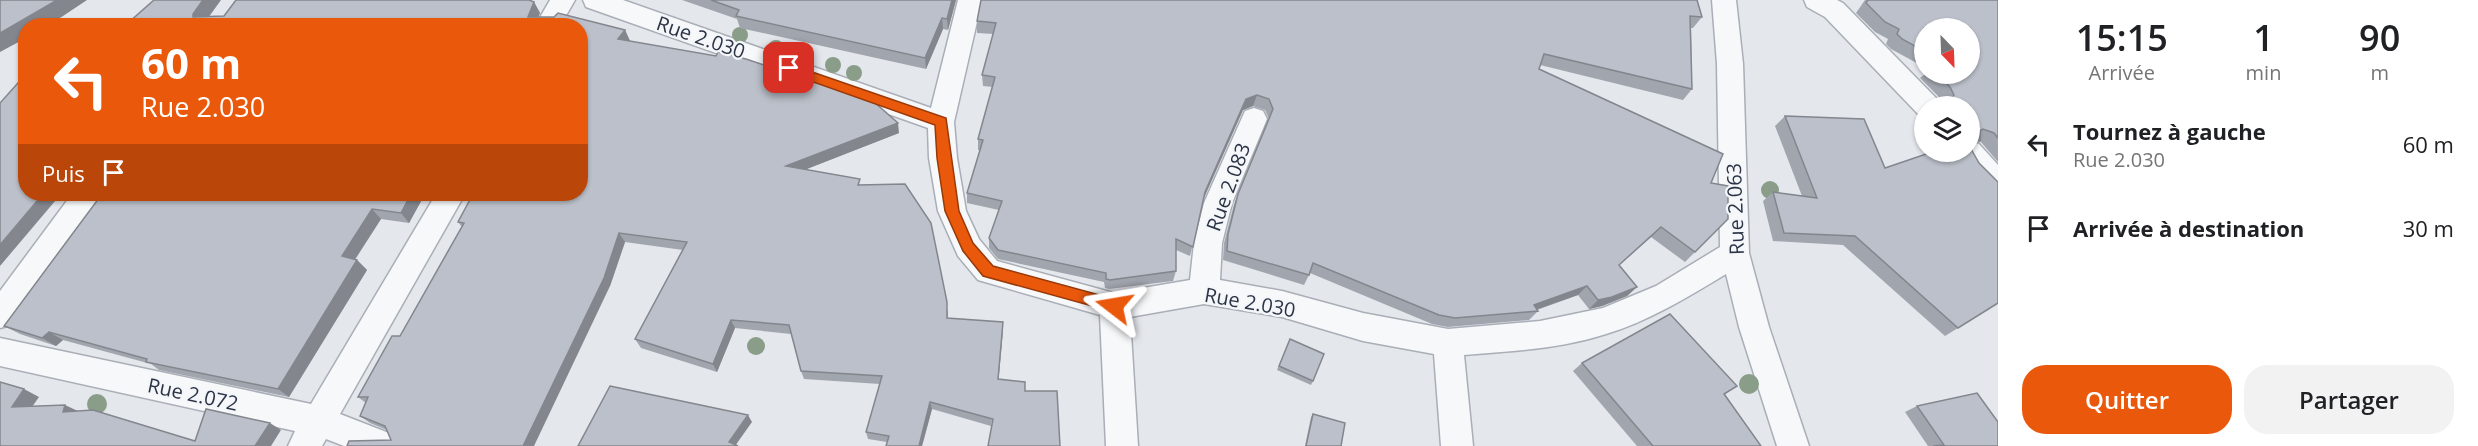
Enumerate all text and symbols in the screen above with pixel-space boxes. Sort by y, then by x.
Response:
street label: Rue 2.030 [653,9,749,65]
text: 15:15 [2076,13,2168,62]
text: 1 [2253,13,2274,62]
text: 90 [2359,13,2400,62]
north arrow [1914,18,1980,84]
map controls [1914,18,1980,162]
text: 60 m [141,34,241,91]
icon: left [42,42,120,120]
pin [763,42,814,93]
icon: arrive [772,51,805,84]
text: Arrivée [2089,59,2155,86]
text: min [2246,59,2281,86]
text: m [2370,59,2389,86]
text: Rue 2.030 [141,88,265,125]
button: layers [1914,96,1980,162]
text: Tournez à gauche [2073,116,2266,146]
icon: left [2022,128,2055,161]
text: 60 m [2403,129,2454,159]
street label: Rue 2.083 [1200,139,1256,235]
text: Rue 2.030 [2073,146,2165,173]
icon: arrive [97,156,130,189]
text: Puis [42,158,85,188]
street label: Rue 2.063 [1720,163,1750,255]
icon: arrive [2022,212,2055,245]
text: Arrivée à destination [2073,213,2304,243]
text: 30 m [2403,213,2454,243]
position arrow [1082,274,1146,338]
street label: Rue 2.030 [1202,281,1298,323]
button: Quitter [2022,365,2232,434]
button: Partager [2244,365,2454,434]
street label: Rue 2.072 [145,371,241,417]

